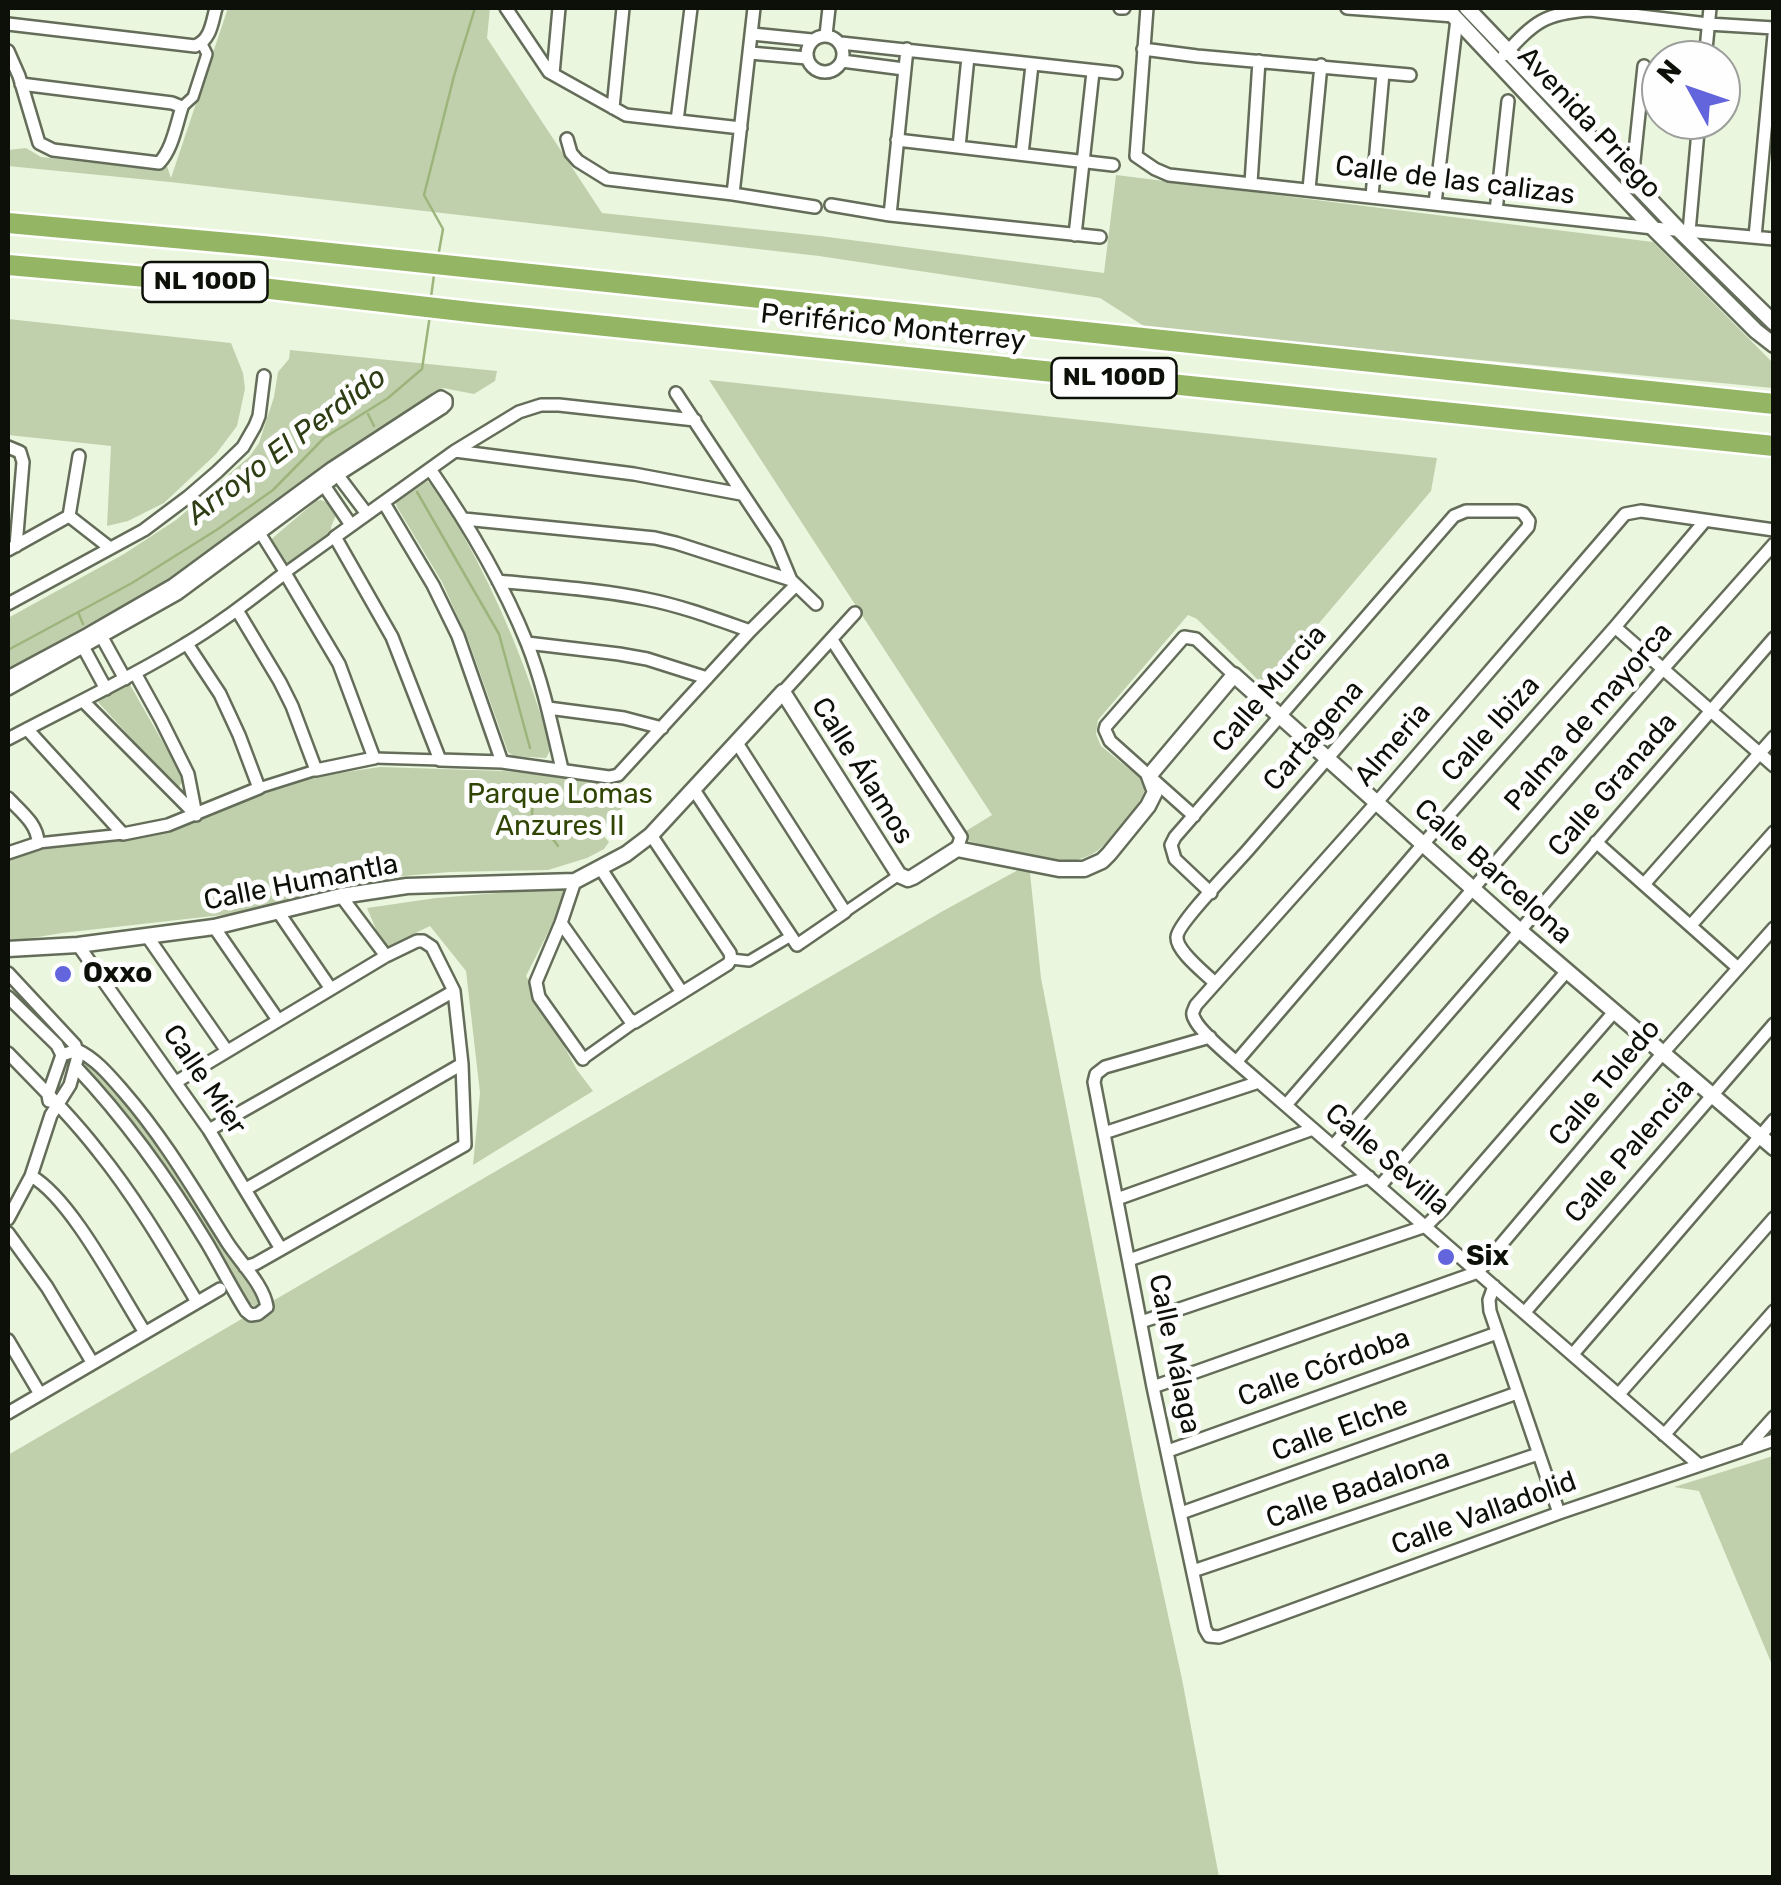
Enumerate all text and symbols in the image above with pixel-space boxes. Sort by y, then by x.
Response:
street label: Avenida Priego [1510,40,1668,206]
north arrow [1641,40,1741,140]
text: N [1650,53,1688,90]
street label: Calle de las calizas [1333,150,1577,212]
road number: NL 100D [142,262,268,302]
street label: Periférico Monterrey [759,297,1027,359]
road number: NL 100D [1052,358,1176,398]
water label: Arroyo El Perdido [180,359,394,533]
street label: Palma de mayorca [1498,616,1680,818]
street label: Calle Murcia [1206,619,1334,759]
street label: Calle Ibiza [1435,669,1547,789]
street label: Cartagena [1257,674,1371,798]
street label: Calle Álamos [804,691,920,851]
street label: Almeria [1348,697,1438,793]
street label: Calle Granada [1541,706,1685,864]
park label: Parque Lomas Anzures II [467,778,653,844]
street label: Calle Barcelona [1407,792,1579,952]
street label: Calle Humantla [201,848,401,918]
place label: Oxxo [83,957,152,991]
marker: Oxxo [52,963,74,985]
street label: Calle Toledo [1542,1013,1668,1153]
street label: Calle Mier [155,1019,253,1141]
street label: Calle Palencia [1558,1072,1702,1230]
street label: Calle Sevilla [1318,1097,1456,1223]
place label: Six [1466,1240,1509,1274]
marker: Six [1435,1246,1457,1268]
street label: Calle Málaga [1141,1271,1207,1437]
street label: Calle Córdoba [1234,1321,1414,1415]
street label: Calle Elche [1267,1389,1413,1469]
street label: Calle Badalona [1262,1442,1454,1536]
street label: Calle Valladolid [1387,1465,1581,1563]

